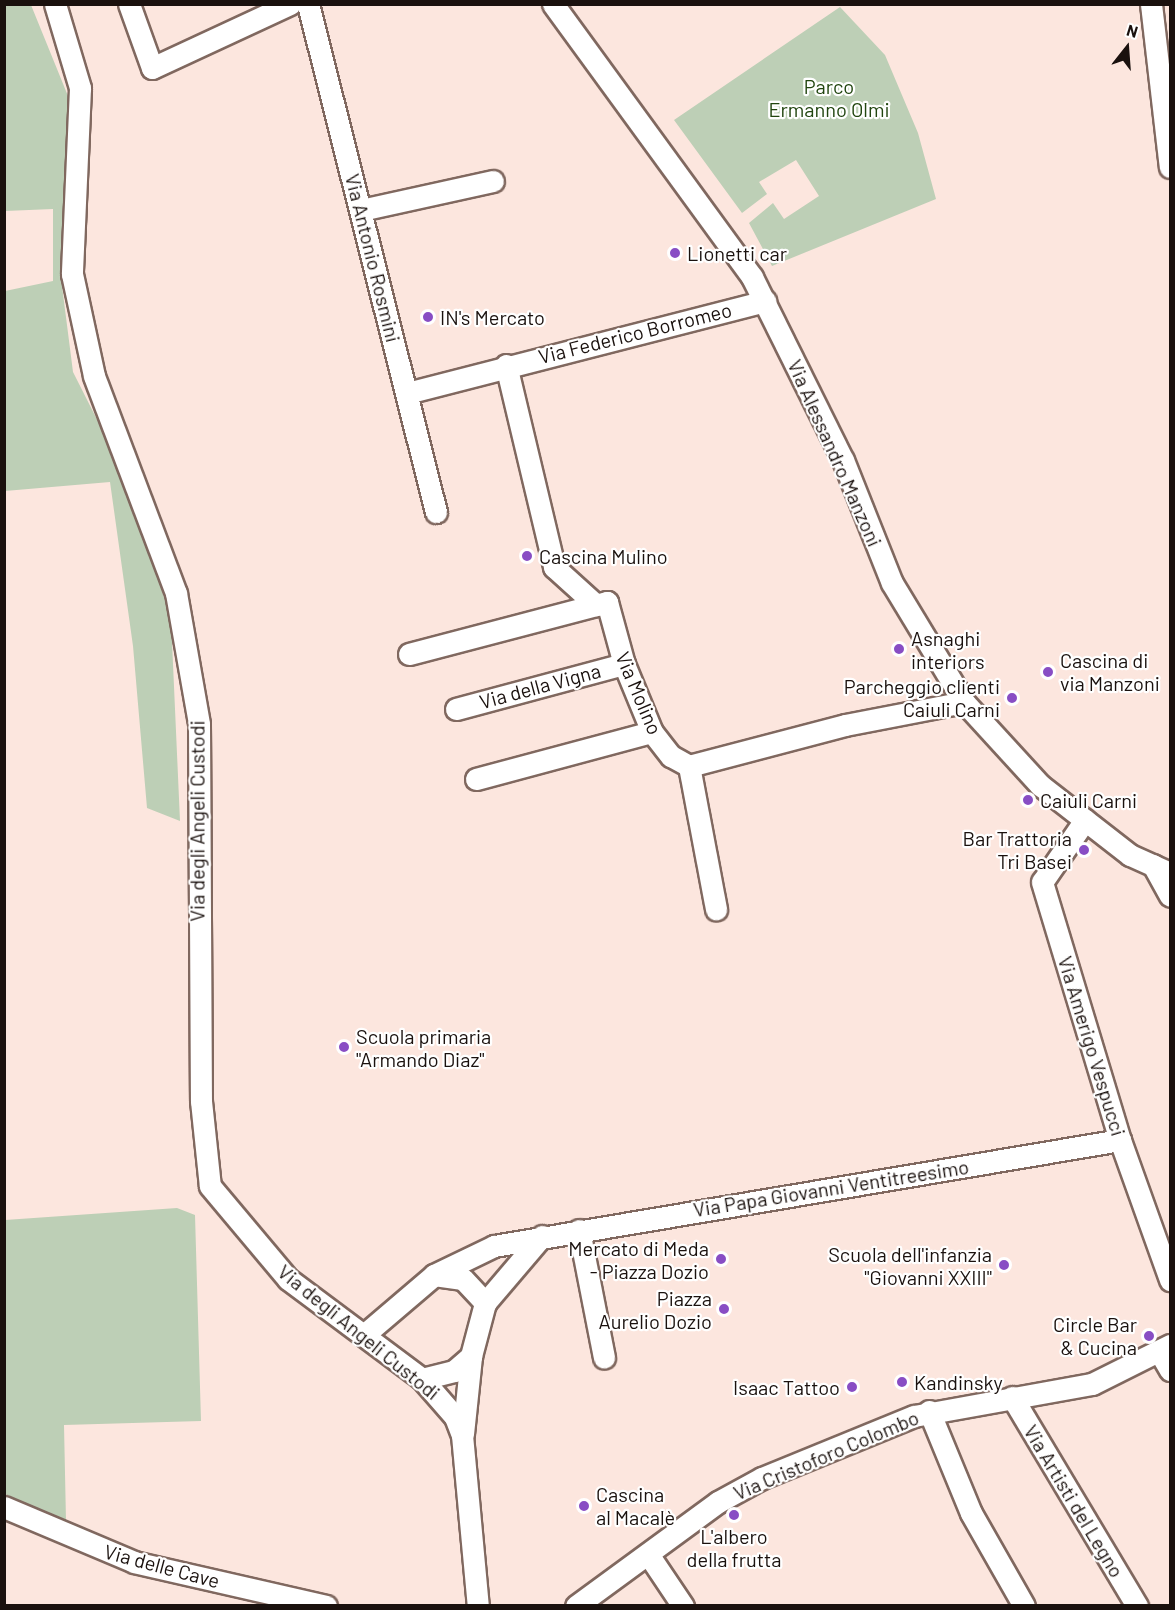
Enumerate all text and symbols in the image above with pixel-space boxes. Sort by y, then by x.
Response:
north arrow [1097,18,1157,78]
text: N [1125,20,1140,41]
park label: Parco Ermanno Olmi [768,75,890,122]
street label: Via Antonio Rosmini [340,171,406,345]
place label: Lionetti car [687,241,787,265]
marker: Lionetti car [668,246,682,260]
street label: Via Federico Borromeo [536,297,734,369]
place label: IN's Mercato [440,305,545,329]
marker: IN's Mercato [421,310,435,324]
street label: Via Alessandro Manzoni [783,356,887,550]
place label: Cascina Mulino [539,544,668,568]
marker: Cascina Mulino [520,549,534,563]
place label: Asnaghi interiors [911,626,985,673]
marker: Asnaghi interiors [892,642,906,656]
street label: Via Molino [611,648,667,738]
place label: Cascina di via Manzoni [1060,648,1160,695]
street label: Via della Vigna [477,658,603,714]
marker: Cascina di via Manzoni [1041,665,1055,679]
place label: Parcheggio clienti Caiuli Carni [844,674,1000,721]
marker: Parcheggio clienti Caiuli Carni [1005,691,1019,705]
street label: Via degli Angeli Custodi [185,720,209,922]
place label: Caiuli Carni [1040,788,1137,812]
marker: Caiuli Carni [1021,793,1035,807]
place label: Bar Trattoria Tri Basei [963,826,1072,873]
marker: Bar Trattoria Tri Basei [1077,843,1091,857]
street label: Via Amerigo Vespucci [1053,953,1131,1139]
place label: Scuola primaria "Armando Diaz" [356,1024,491,1071]
marker: Scuola primaria "Armando Diaz" [337,1040,351,1054]
street label: Via Papa Giovanni Ventitreesimo [692,1154,970,1222]
place label: Mercato di Meda - Piazza Dozio [568,1236,709,1283]
place label: Scuola dell'infanzia "Giovanni XXIII" [828,1242,992,1289]
marker: Mercato di Meda - Piazza Dozio [714,1252,728,1266]
marker: Scuola dell'infanzia "Giovanni XXIII" [997,1258,1011,1272]
street label: Via degli Angeli Custodi [273,1259,445,1405]
place label: Piazza Aurelio Dozio [599,1286,712,1333]
marker: Piazza Aurelio Dozio [717,1302,731,1316]
place label: Circle Bar & Cucina [1053,1312,1137,1359]
marker: Circle Bar & Cucina [1142,1329,1156,1343]
place label: Kandinsky [914,1370,1003,1394]
place label: Isaac Tattoo [733,1375,840,1399]
marker: Kandinsky [895,1375,909,1389]
marker: Isaac Tattoo [845,1380,859,1394]
street label: Via Cristoforo Colombo [730,1405,922,1505]
street label: Via Artisti del Legno [1019,1420,1129,1582]
place label: Cascina al Macalè [596,1482,675,1529]
marker: Cascina al Macalè [577,1499,591,1513]
marker: L'albero della frutta [727,1508,741,1522]
place label: L'albero della frutta [687,1524,781,1571]
street label: Via delle Cave [102,1539,222,1593]

